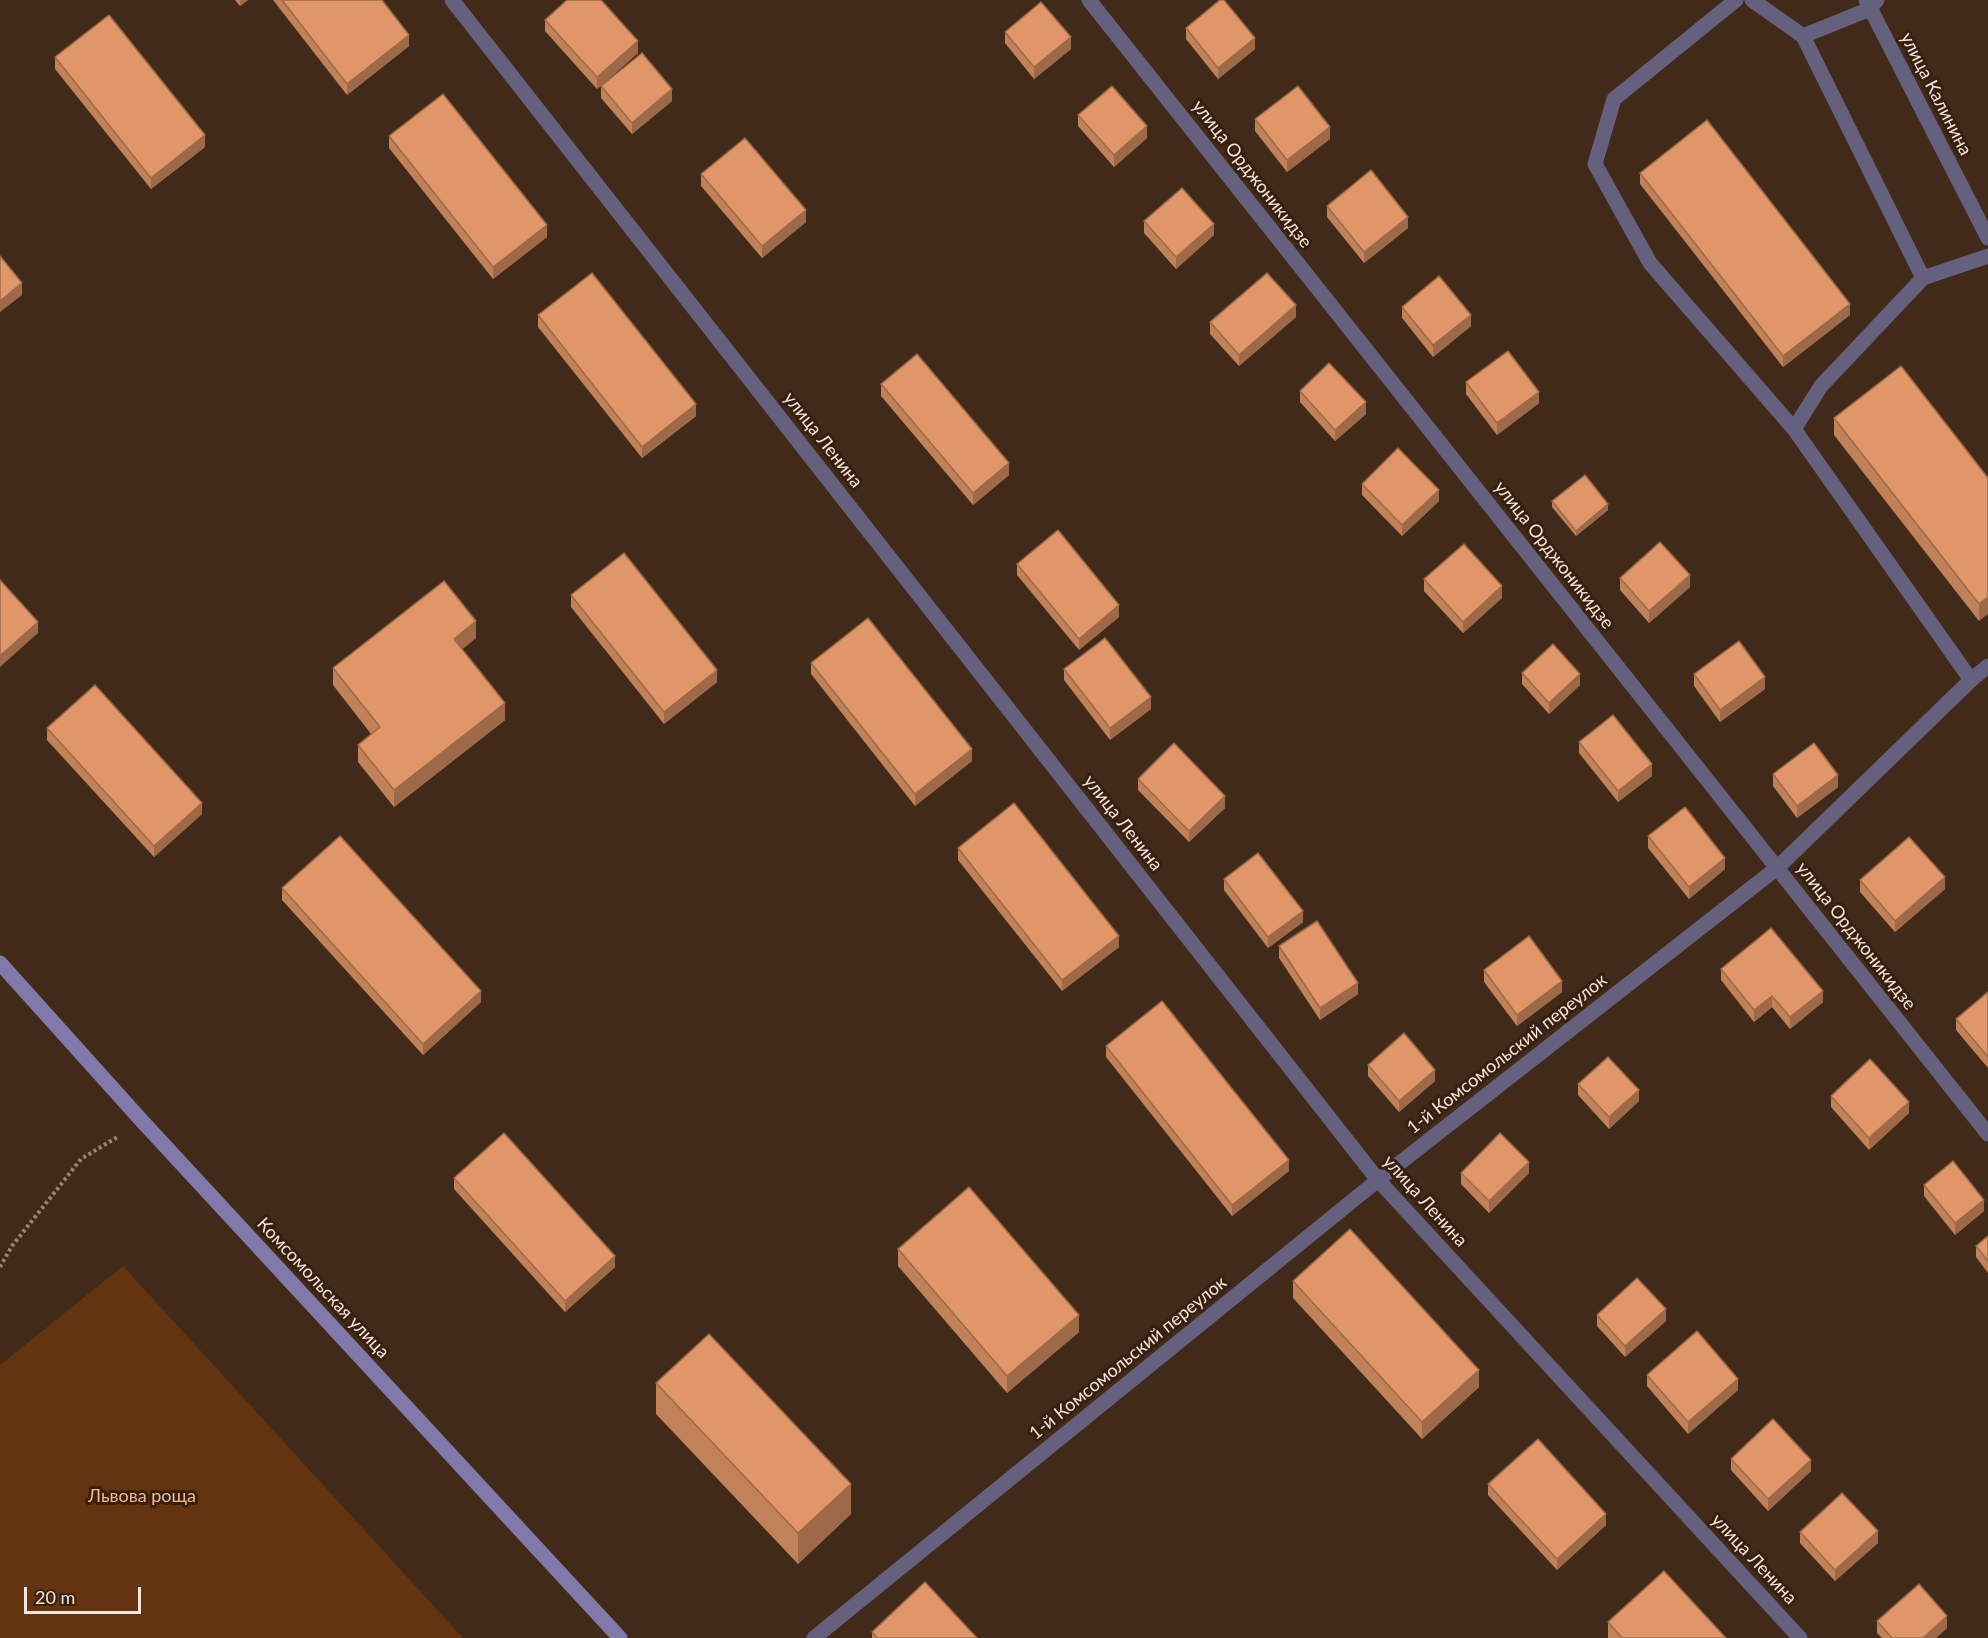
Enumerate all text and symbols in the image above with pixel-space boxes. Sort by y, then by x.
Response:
street label: улица Калинина [1896,29,1976,159]
street label: улица Орджоникидзе [1188,96,1316,252]
street label: улица Ленина [779,388,867,492]
street label: улица Орджоникидзе [1490,477,1618,633]
street label: улица Ленина [1079,771,1167,875]
street label: улица Орджоникидзе [1792,858,1920,1014]
street label: 1-й Комсомольский переулок [1403,969,1611,1139]
street label: улица Ленина [1378,1151,1472,1251]
street label: Комсомольская улица [252,1213,394,1363]
street label: 1-й Комсомольский переулок [1025,1272,1231,1444]
park label: Львова роща [88,1485,196,1507]
street label: улица Ленина [1707,1509,1801,1609]
scale bar [27,1575,144,1613]
text: 20 m [35,1586,75,1608]

